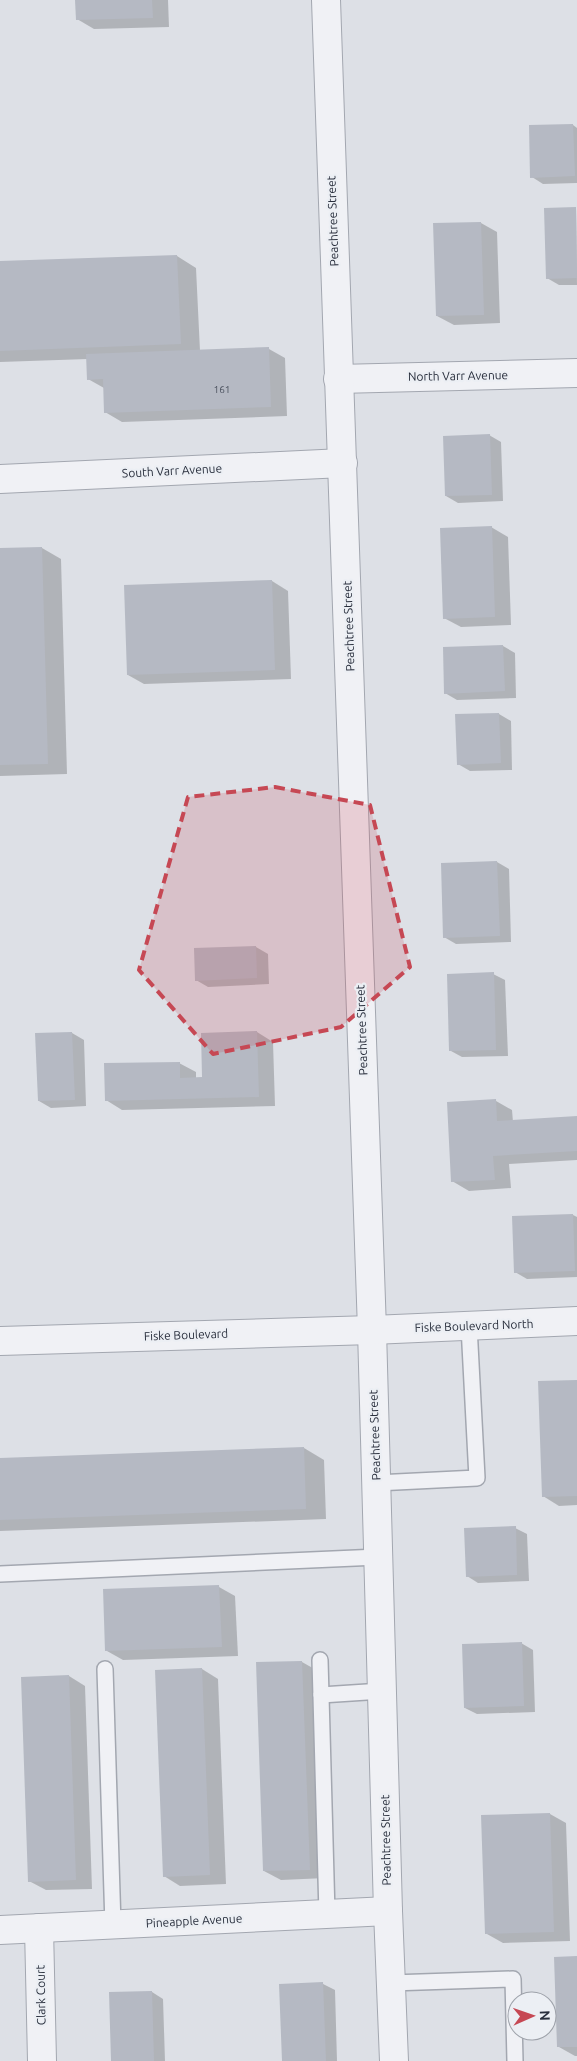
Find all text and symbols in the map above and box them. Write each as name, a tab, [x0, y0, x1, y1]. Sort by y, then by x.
street label: Peachtree Street	[324, 175, 341, 267]
street label: North Varr Avenue	[408, 368, 508, 383]
house number: 161	[214, 384, 230, 395]
street label: South Varr Avenue	[122, 461, 222, 480]
street label: Peachtree Street	[340, 580, 357, 672]
street label: Peachtree Street	[353, 984, 370, 1076]
street label: Fiske Boulevard North	[414, 1317, 534, 1334]
street label: Fiske Boulevard	[144, 1327, 228, 1342]
street label: Peachtree Street	[366, 1389, 383, 1481]
street label: Peachtree Street	[378, 1794, 393, 1886]
street label: Pineapple Avenue	[145, 1911, 243, 1930]
street label: Clark Court	[33, 1964, 48, 2025]
north arrow	[507, 1991, 557, 2041]
text: N	[537, 2010, 553, 2021]

